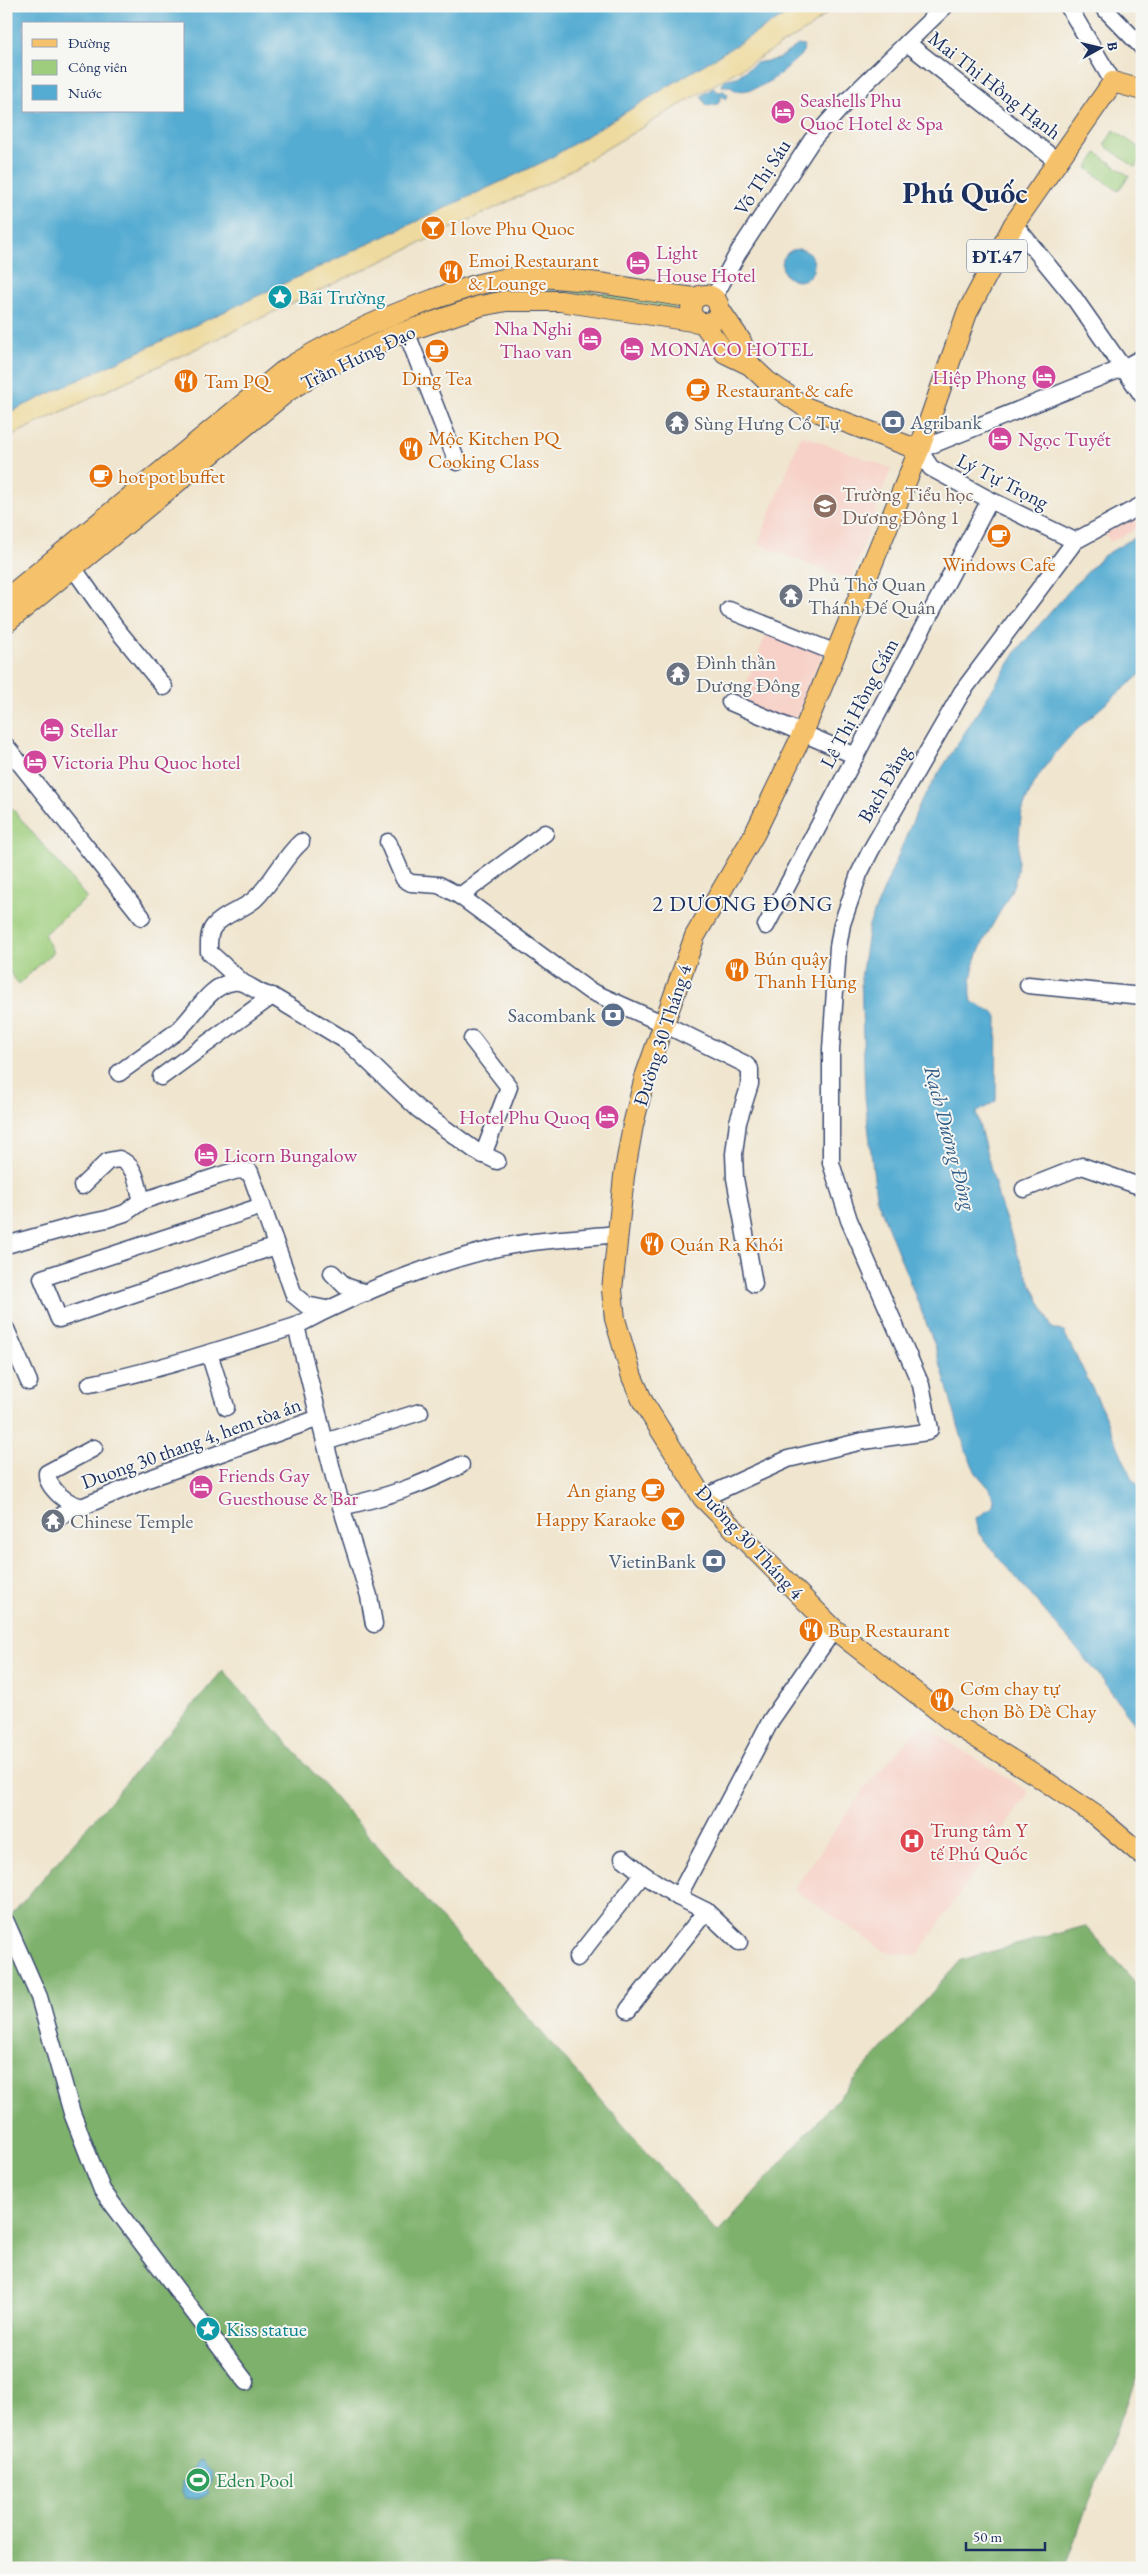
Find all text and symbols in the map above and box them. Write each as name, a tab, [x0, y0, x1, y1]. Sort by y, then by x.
legend	[22, 22, 185, 112]
north arrow	[1076, 22, 1126, 72]
street label: Mai Thị Hồng Hạnh	[923, 25, 1067, 145]
text: Đường	[68, 33, 110, 52]
text: B	[1103, 41, 1122, 52]
text: Công viên	[68, 57, 128, 76]
text: Nước	[68, 83, 102, 102]
place label: Seashells Phu Quoc Hotel & Spa	[800, 87, 943, 136]
hotel icon: Seashells Phu Quoc Hotel & Spa	[770, 99, 796, 125]
street label: Võ Thị Sáu	[728, 134, 797, 220]
district label: Phú Quốc	[902, 173, 1028, 212]
bar icon: I love Phu Quoc	[420, 215, 446, 241]
place label: I love Phu Quoc	[450, 215, 575, 241]
place label: Light House Hotel	[656, 239, 756, 288]
road number: ĐT.47	[967, 240, 1027, 272]
place label: Emoi Restaurant & Lounge	[468, 247, 599, 296]
hotel icon: Light House Hotel	[625, 250, 651, 276]
restaurant icon: Emoi Restaurant & Lounge	[438, 259, 464, 285]
place icon: Bãi Trường	[267, 284, 293, 310]
place label: Bãi Trường	[298, 284, 386, 310]
place label: Nha Nghi Thao van	[494, 315, 572, 364]
street label: Trần Hưng Đạo	[296, 318, 420, 396]
hotel icon: Nha Nghi Thao van	[577, 326, 603, 352]
hotel icon: MONACO HOTEL	[619, 336, 645, 362]
place label: MONACO HOTEL	[650, 336, 814, 362]
cafe icon: Ding Tea	[424, 338, 450, 364]
place label: Hiệp Phong	[932, 364, 1026, 390]
hotel icon: Hiệp Phong	[1031, 364, 1057, 390]
place label: Ding Tea	[402, 365, 472, 391]
restaurant icon: Tam PQ	[173, 368, 199, 394]
place label: Tam PQ	[204, 368, 272, 394]
cafe icon: Restaurant & cafe	[685, 377, 711, 403]
place label: Restaurant & cafe	[716, 377, 854, 403]
bank icon: Agribank	[880, 409, 906, 435]
place label: Agribank	[909, 409, 983, 435]
temple icon: Sùng Hưng Cổ Tự	[664, 410, 690, 436]
place label: Sùng Hưng Cổ Tự	[694, 410, 841, 436]
place label: Mộc Kitchen PQ Cooking Class	[428, 425, 562, 474]
hotel icon: Ngọc Tuyết	[987, 426, 1013, 452]
place label: Ngọc Tuyết	[1018, 426, 1112, 452]
restaurant icon: Mộc Kitchen PQ Cooking Class	[398, 436, 424, 462]
street label: Lý Tự Trọng	[953, 447, 1053, 515]
cafe icon: hot pot buffet	[88, 463, 114, 489]
place label: hot pot buffet	[118, 463, 226, 489]
place label: Trường Tiểu học Dương Đông 1	[842, 481, 974, 530]
school or university icon: Trường Tiểu học Dương Đông 1	[812, 493, 838, 519]
cafe icon: Windows Cafe	[986, 523, 1012, 549]
place label: Windows Cafe	[942, 551, 1056, 577]
place label: Phủ Thờ Quan Thánh Đế Quân	[808, 571, 936, 620]
temple icon: Phủ Thờ Quan Thánh Đế Quân	[778, 583, 804, 609]
street label: Lê Thị Hồng Gấm	[814, 633, 904, 772]
place label: Đình thần Dương Đông	[696, 649, 800, 698]
temple icon: Đình thần Dương Đông	[665, 661, 691, 687]
hotel icon: Stellar	[39, 717, 65, 743]
place label: Stellar	[70, 717, 118, 743]
street label: Bạch Đằng	[852, 741, 917, 827]
hotel icon: Victoria Phu Quoc hotel	[22, 749, 48, 775]
place label: Victoria Phu Quoc hotel	[52, 749, 241, 775]
district label: 2 DƯƠNG ĐÔNG	[652, 889, 834, 918]
place label: Bún quậy Thanh Hùng	[754, 945, 857, 994]
restaurant icon: Bún quậy Thanh Hùng	[724, 957, 750, 983]
street label: Đường 30 Tháng 4	[627, 961, 697, 1109]
place label: Sacombank	[508, 1002, 597, 1028]
bank icon: Sacombank	[600, 1002, 626, 1028]
water label: Rạch Dương Đông	[918, 1062, 983, 1215]
place label: Hotel Phu Quoq	[459, 1104, 591, 1130]
hotel icon: Hotel Phu Quoq	[594, 1104, 620, 1130]
hotel icon: Licorn Bungalow	[193, 1142, 219, 1168]
place label: Licorn Bungalow	[224, 1142, 357, 1168]
restaurant icon: Quán Ra Khói	[639, 1231, 665, 1257]
place label: Quán Ra Khói	[670, 1231, 783, 1257]
street label: Duong 30 thang 4, hem tòa án	[78, 1391, 305, 1495]
place label: Friends Gay Guesthouse & Bar	[218, 1462, 358, 1511]
hotel icon: Friends Gay Guesthouse & Bar	[188, 1474, 214, 1500]
place label: An giang	[566, 1477, 636, 1503]
cafe icon: An giang	[640, 1477, 666, 1503]
street label: Đường 30 Tháng 4	[690, 1479, 810, 1605]
place label: Happy Karaoke	[536, 1506, 656, 1532]
bar icon: Happy Karaoke	[660, 1506, 686, 1532]
temple icon: Chinese Temple	[40, 1508, 66, 1534]
place label: Chinese Temple	[70, 1508, 194, 1534]
place label: VietinBank	[609, 1548, 697, 1574]
bank icon: VietinBank	[701, 1548, 727, 1574]
restaurant icon: Bup Restaurant	[798, 1617, 824, 1643]
place label: Bup Restaurant	[828, 1617, 950, 1643]
place label: Cơm chay tự chọn Bồ Đề Chay	[960, 1675, 1097, 1724]
restaurant icon: Cơm chay tự chọn Bồ Đề Chay	[929, 1687, 955, 1713]
place label: Trung tâm Y tế Phú Quốc	[930, 1817, 1029, 1866]
hospital icon: Trung tâm Y tế Phú Quốc	[899, 1828, 925, 1854]
place icon: Kiss statue	[195, 2316, 221, 2342]
place label: Kiss statue	[226, 2316, 307, 2342]
sports icon: Eden Pool	[185, 2467, 211, 2493]
place label: Eden Pool	[216, 2467, 294, 2493]
scale bar	[966, 2519, 1044, 2551]
text: 50 m	[973, 2527, 1002, 2546]

